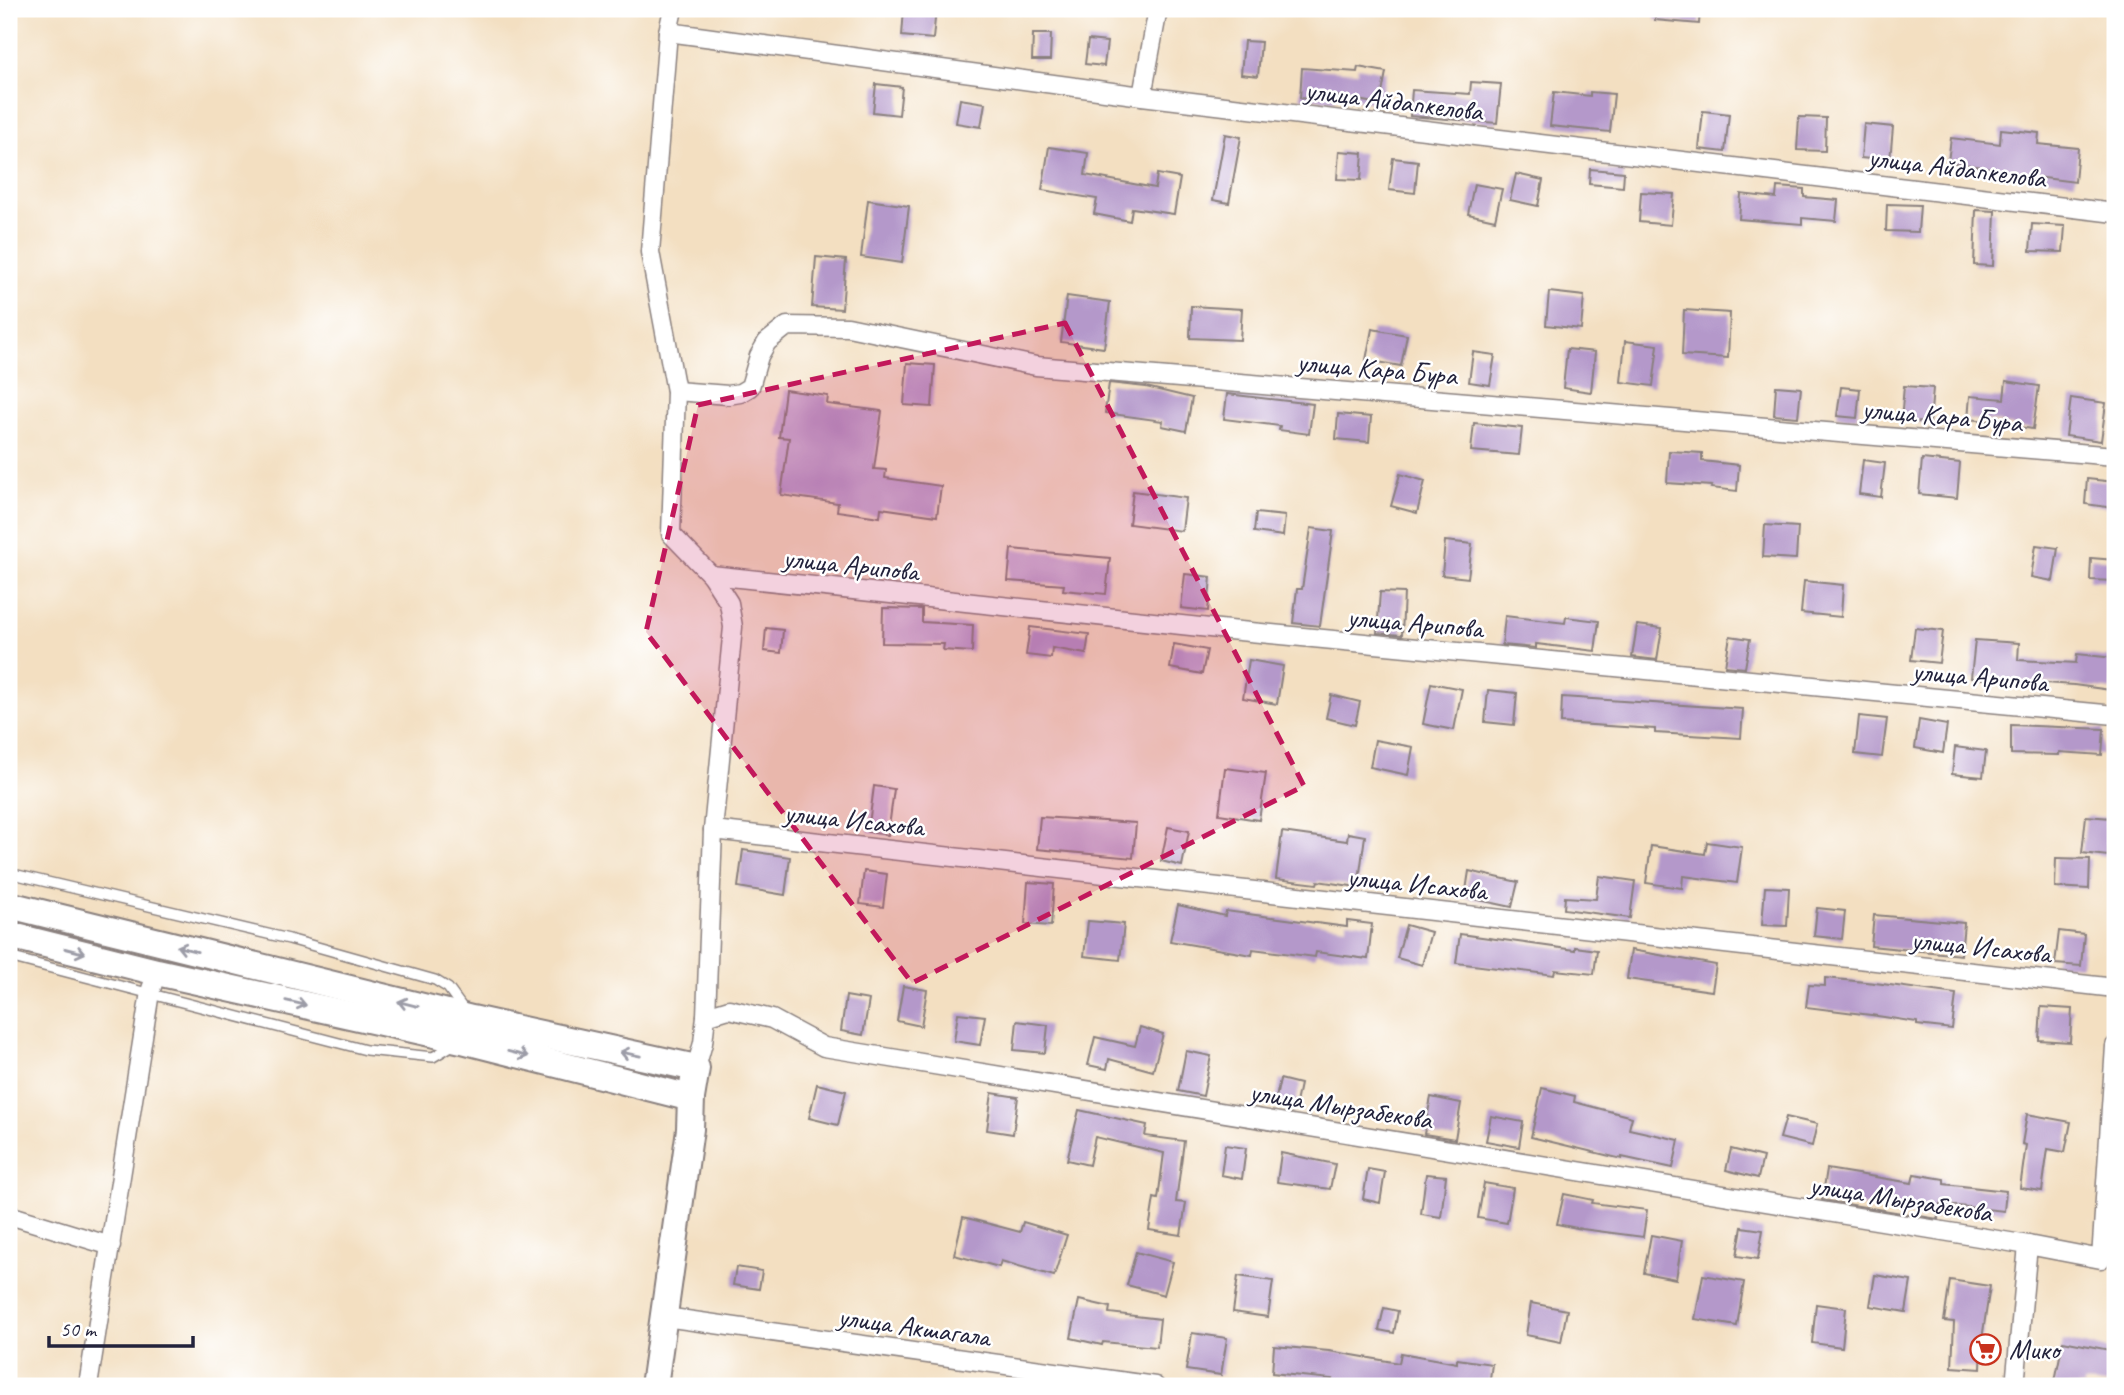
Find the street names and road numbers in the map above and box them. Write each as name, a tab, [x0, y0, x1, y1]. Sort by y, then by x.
street label: улица Айдапкелова	[1301, 72, 1486, 129]
street label: улица Айдапкелова	[1864, 139, 2049, 196]
street label: улица Кара Бура	[1293, 344, 1460, 393]
street label: улица Кара Бура	[1858, 391, 2025, 440]
street label: улица Арипова	[780, 540, 923, 589]
street label: улица Арипова	[1344, 599, 1487, 646]
street label: улица Арипова	[1909, 653, 2052, 700]
street label: улица Исахова	[781, 795, 928, 844]
street label: улица Исахова	[1344, 859, 1491, 908]
street label: улица Исахова	[1908, 922, 2055, 971]
street label: улица Мырзабекова	[1245, 1073, 1436, 1137]
street label: улица Мырзабекова	[1805, 1166, 1996, 1230]
street label: улица Акшагала	[834, 1298, 995, 1355]

